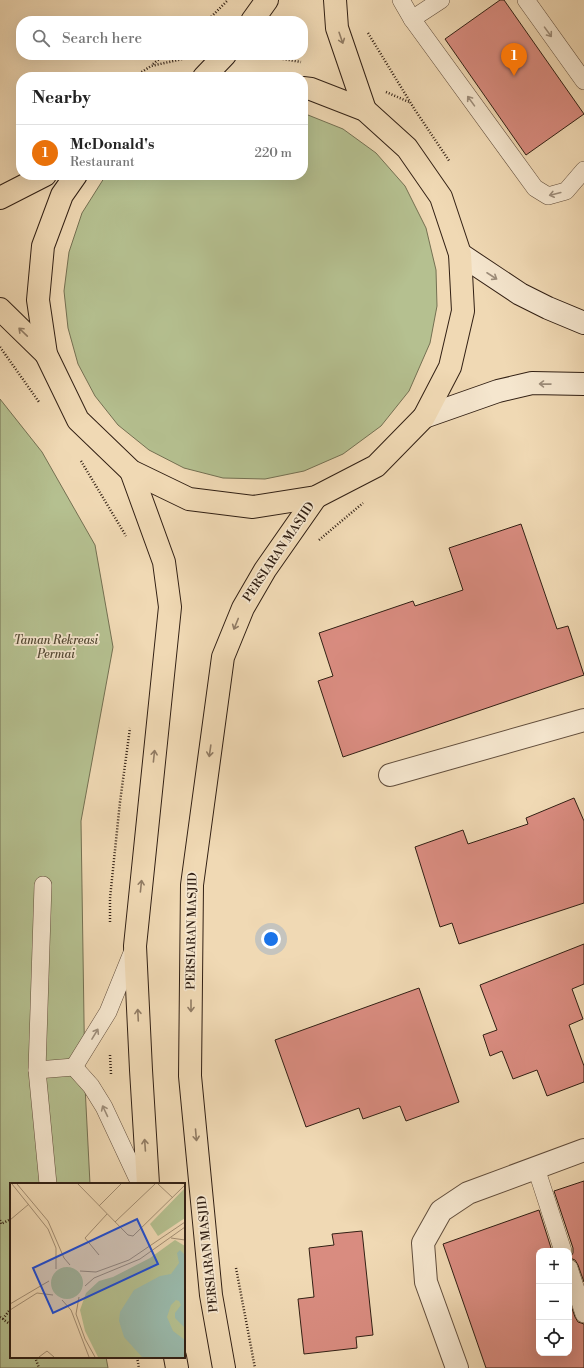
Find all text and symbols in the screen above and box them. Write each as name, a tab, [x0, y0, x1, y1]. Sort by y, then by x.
search box	[16, 16, 308, 60]
one-way arrow	[544, 26, 552, 37]
icon: search	[30, 27, 52, 49]
text: Search here	[62, 29, 142, 48]
one-way arrow	[338, 32, 345, 45]
pin: 1	[501, 43, 527, 76]
text: Nearby	[32, 87, 91, 109]
one-way arrow	[467, 95, 476, 106]
text: McDonald's	[70, 135, 154, 154]
text: 1	[42, 145, 48, 161]
text: 220 m	[254, 145, 292, 161]
text: Restaurant	[70, 154, 135, 170]
one-way arrow	[549, 190, 562, 198]
one-way arrow	[486, 272, 497, 280]
one-way arrow	[18, 327, 28, 337]
one-way arrow	[539, 380, 552, 387]
street label: PERSIARAN MASJID	[240, 499, 318, 605]
one-way arrow	[232, 618, 239, 630]
park label: Taman Rekreasi Permai	[14, 633, 99, 662]
one-way arrow	[206, 744, 214, 757]
one-way arrow	[150, 750, 158, 763]
street label: PERSIARAN MASJID	[183, 872, 201, 990]
one-way arrow	[137, 880, 145, 893]
your location	[261, 929, 281, 949]
one-way arrow	[187, 999, 195, 1012]
one-way arrow	[134, 1009, 142, 1022]
one-way arrow	[91, 1028, 99, 1040]
one-way arrow	[101, 1105, 108, 1117]
one-way arrow	[192, 1128, 200, 1141]
one-way arrow	[142, 1139, 149, 1152]
inset map	[10, 1183, 185, 1358]
street label: PERSIARAN MASJID	[194, 1195, 222, 1313]
map controls	[536, 1248, 572, 1356]
button: +	[536, 1248, 572, 1284]
button: −	[536, 1284, 572, 1320]
button: locate	[536, 1320, 572, 1356]

